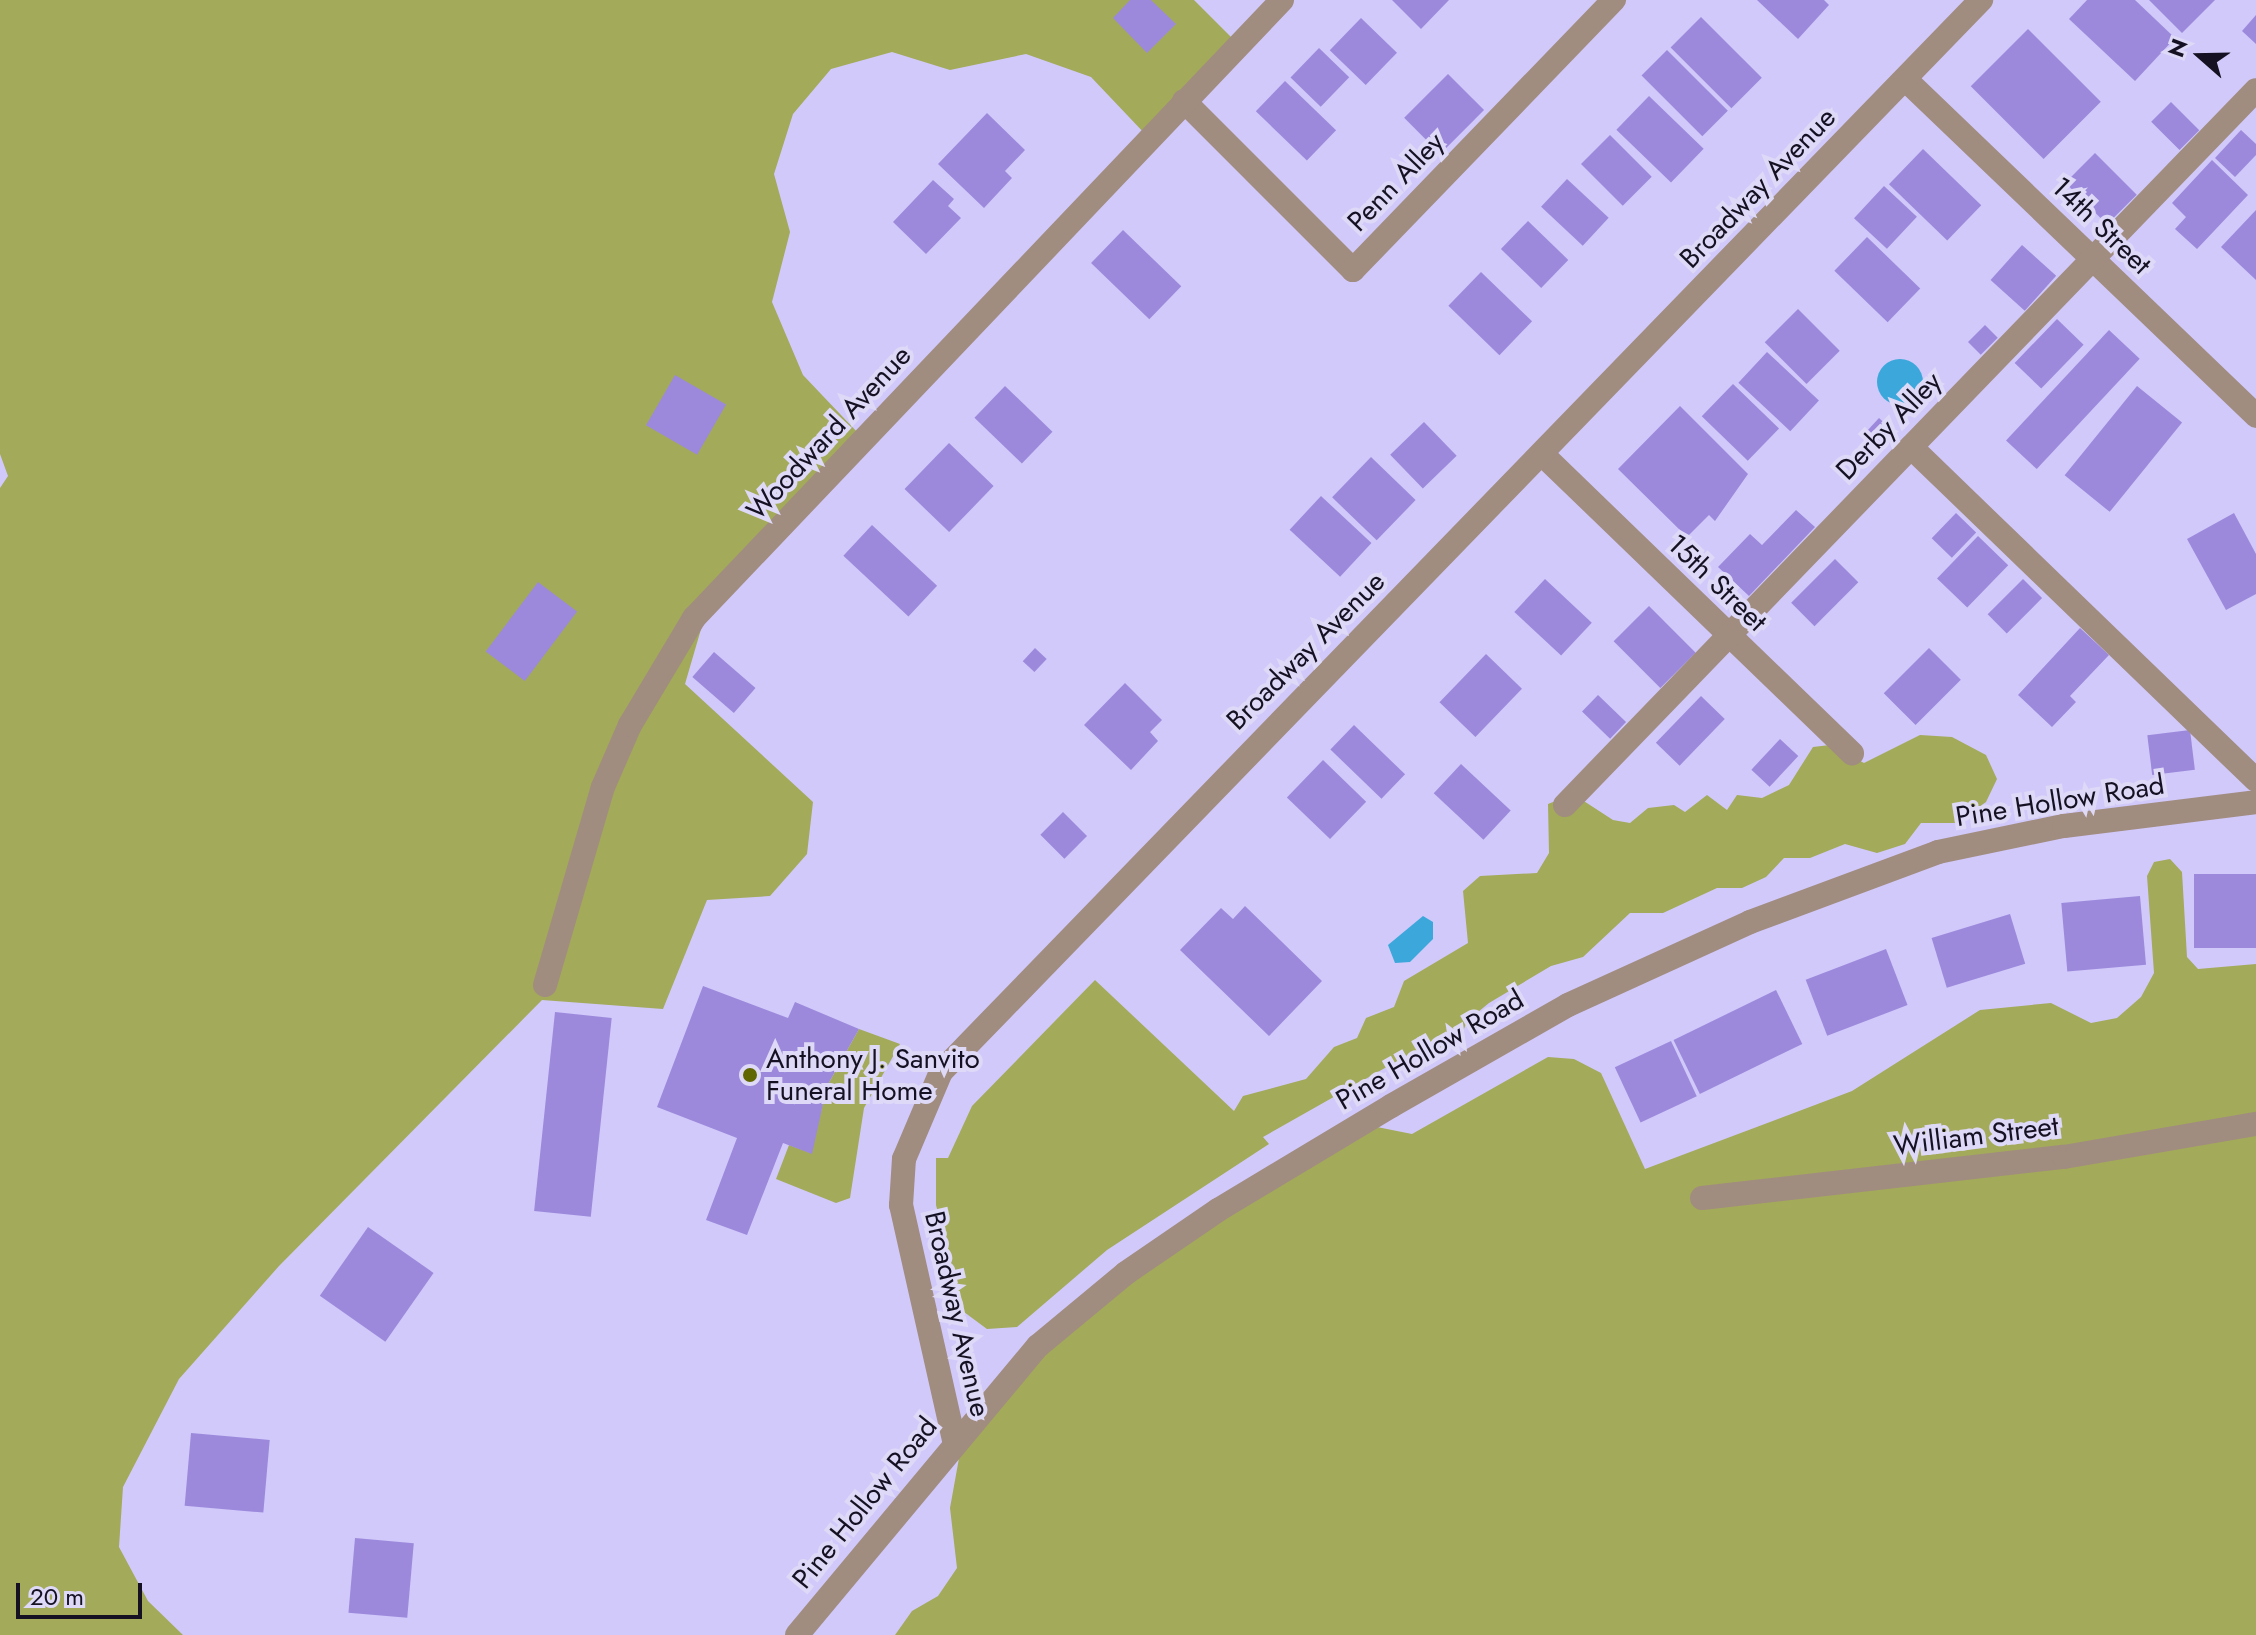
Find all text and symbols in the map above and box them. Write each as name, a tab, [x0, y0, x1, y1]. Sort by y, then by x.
north arrow	[2160, 16, 2240, 96]
text: N	[2159, 34, 2195, 61]
street label: Broadway Avenue	[1673, 101, 1843, 275]
street label: Penn Alley	[1341, 126, 1451, 238]
street label: 14th Street	[2044, 170, 2158, 282]
street label: Woodward Avenue	[740, 339, 918, 527]
street label: Derby Alley	[1829, 365, 1949, 487]
street label: 15th Street	[1660, 527, 1774, 639]
street label: Broadway Avenue	[1220, 565, 1392, 737]
street label: Pine Hollow Road	[1953, 768, 2167, 834]
street label: Pine Hollow Road	[1330, 983, 1530, 1117]
place label: Anthony J. Sanvito Funeral Home	[766, 1042, 980, 1108]
marker: Anthony J. Sanvito Funeral Home	[741, 1066, 759, 1084]
street label: William Street	[1892, 1109, 2060, 1163]
street label: Broadway Avenue	[917, 1208, 997, 1420]
street label: Pine Hollow Road	[786, 1410, 944, 1596]
scale bar	[20, 1567, 146, 1617]
text: 20 m	[30, 1579, 84, 1614]

